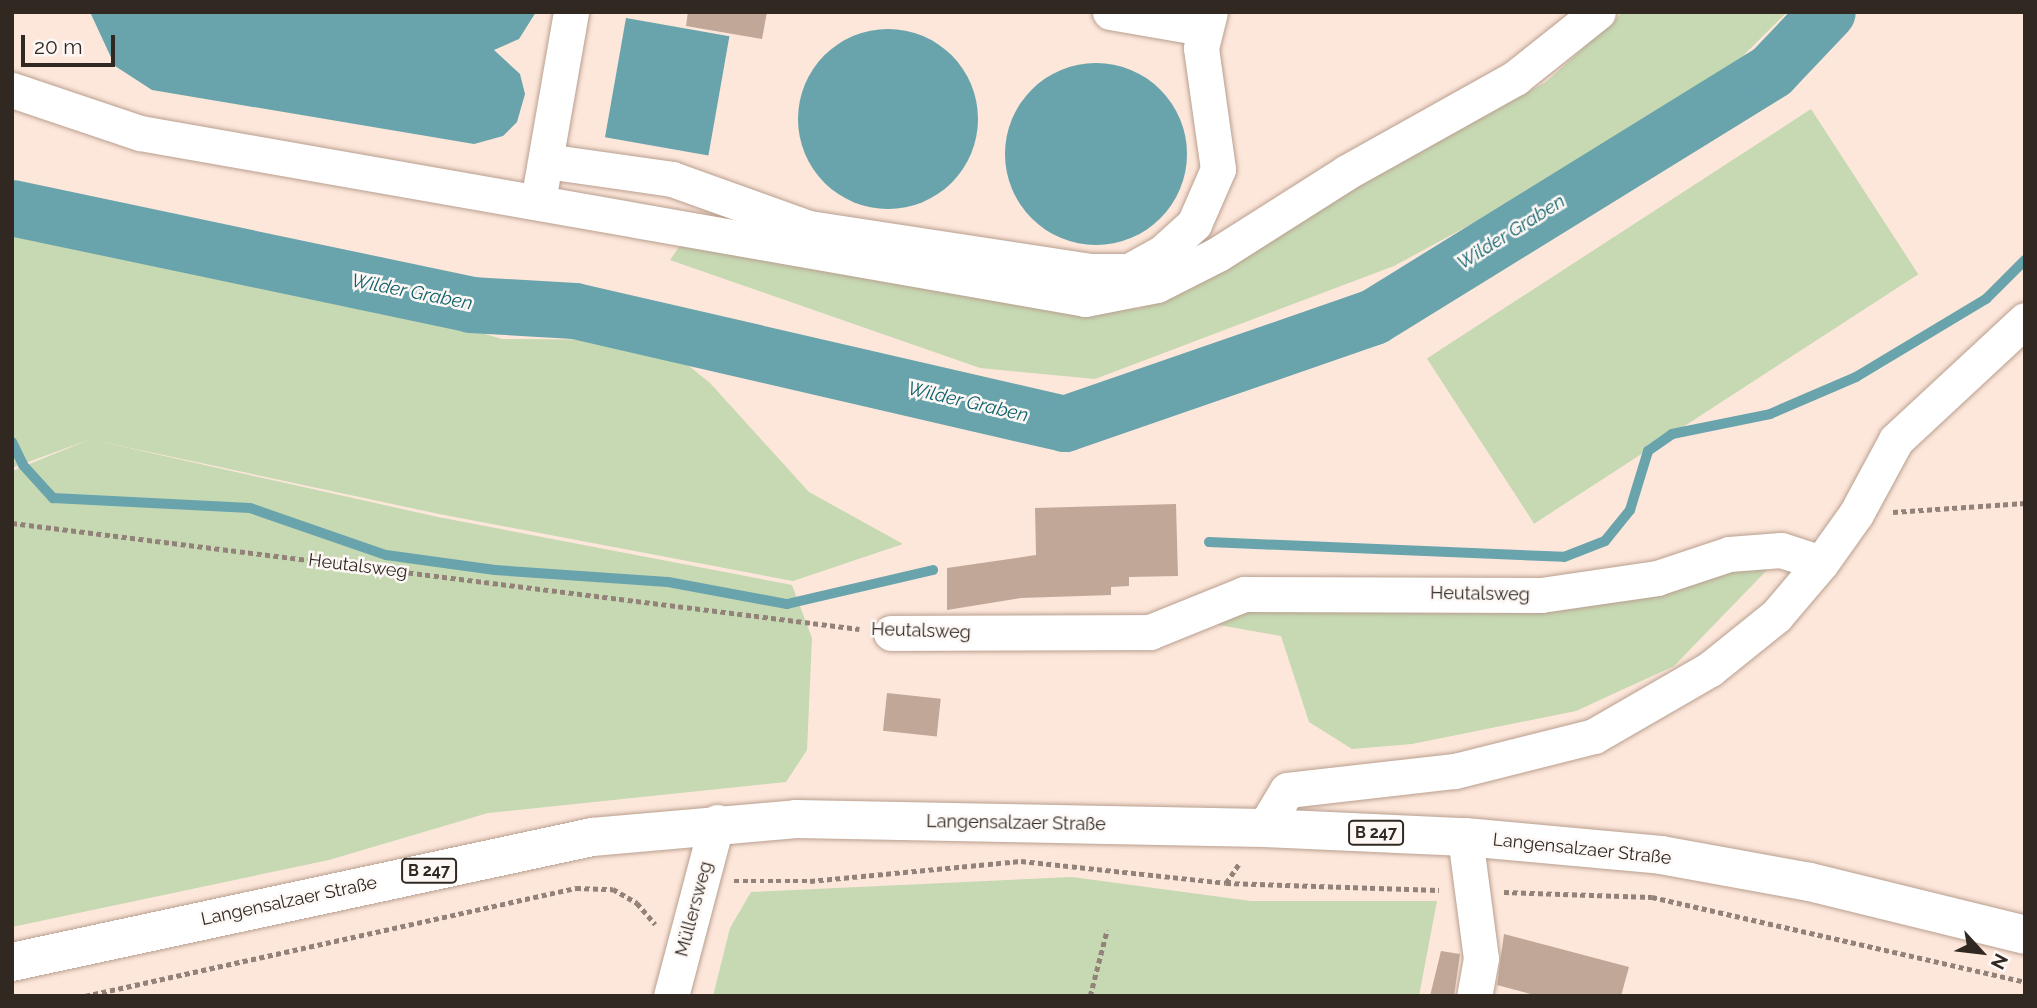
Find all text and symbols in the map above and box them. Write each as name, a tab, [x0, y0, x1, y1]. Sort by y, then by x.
scale bar	[24, 21, 119, 65]
text: 20 m	[34, 34, 82, 59]
water label: Wilder Graben	[1453, 190, 1569, 274]
water label: Wilder Graben	[349, 269, 475, 315]
water label: Wilder Graben	[905, 377, 1031, 427]
street label: Heutalsweg	[307, 549, 409, 583]
street label: Heutalsweg	[1430, 582, 1530, 606]
street label: Heutalsweg	[871, 618, 971, 644]
street label: Langensalzaer Straße	[926, 811, 1106, 835]
road number: B 247	[1348, 820, 1404, 846]
street label: Langensalzaer Straße	[1491, 829, 1673, 869]
road number: B 247	[401, 858, 457, 884]
street label: Müllersweg	[671, 859, 717, 959]
street label: Langensalzaer Straße	[199, 872, 379, 930]
north arrow	[1946, 917, 2016, 987]
text: N	[1987, 950, 2013, 973]

